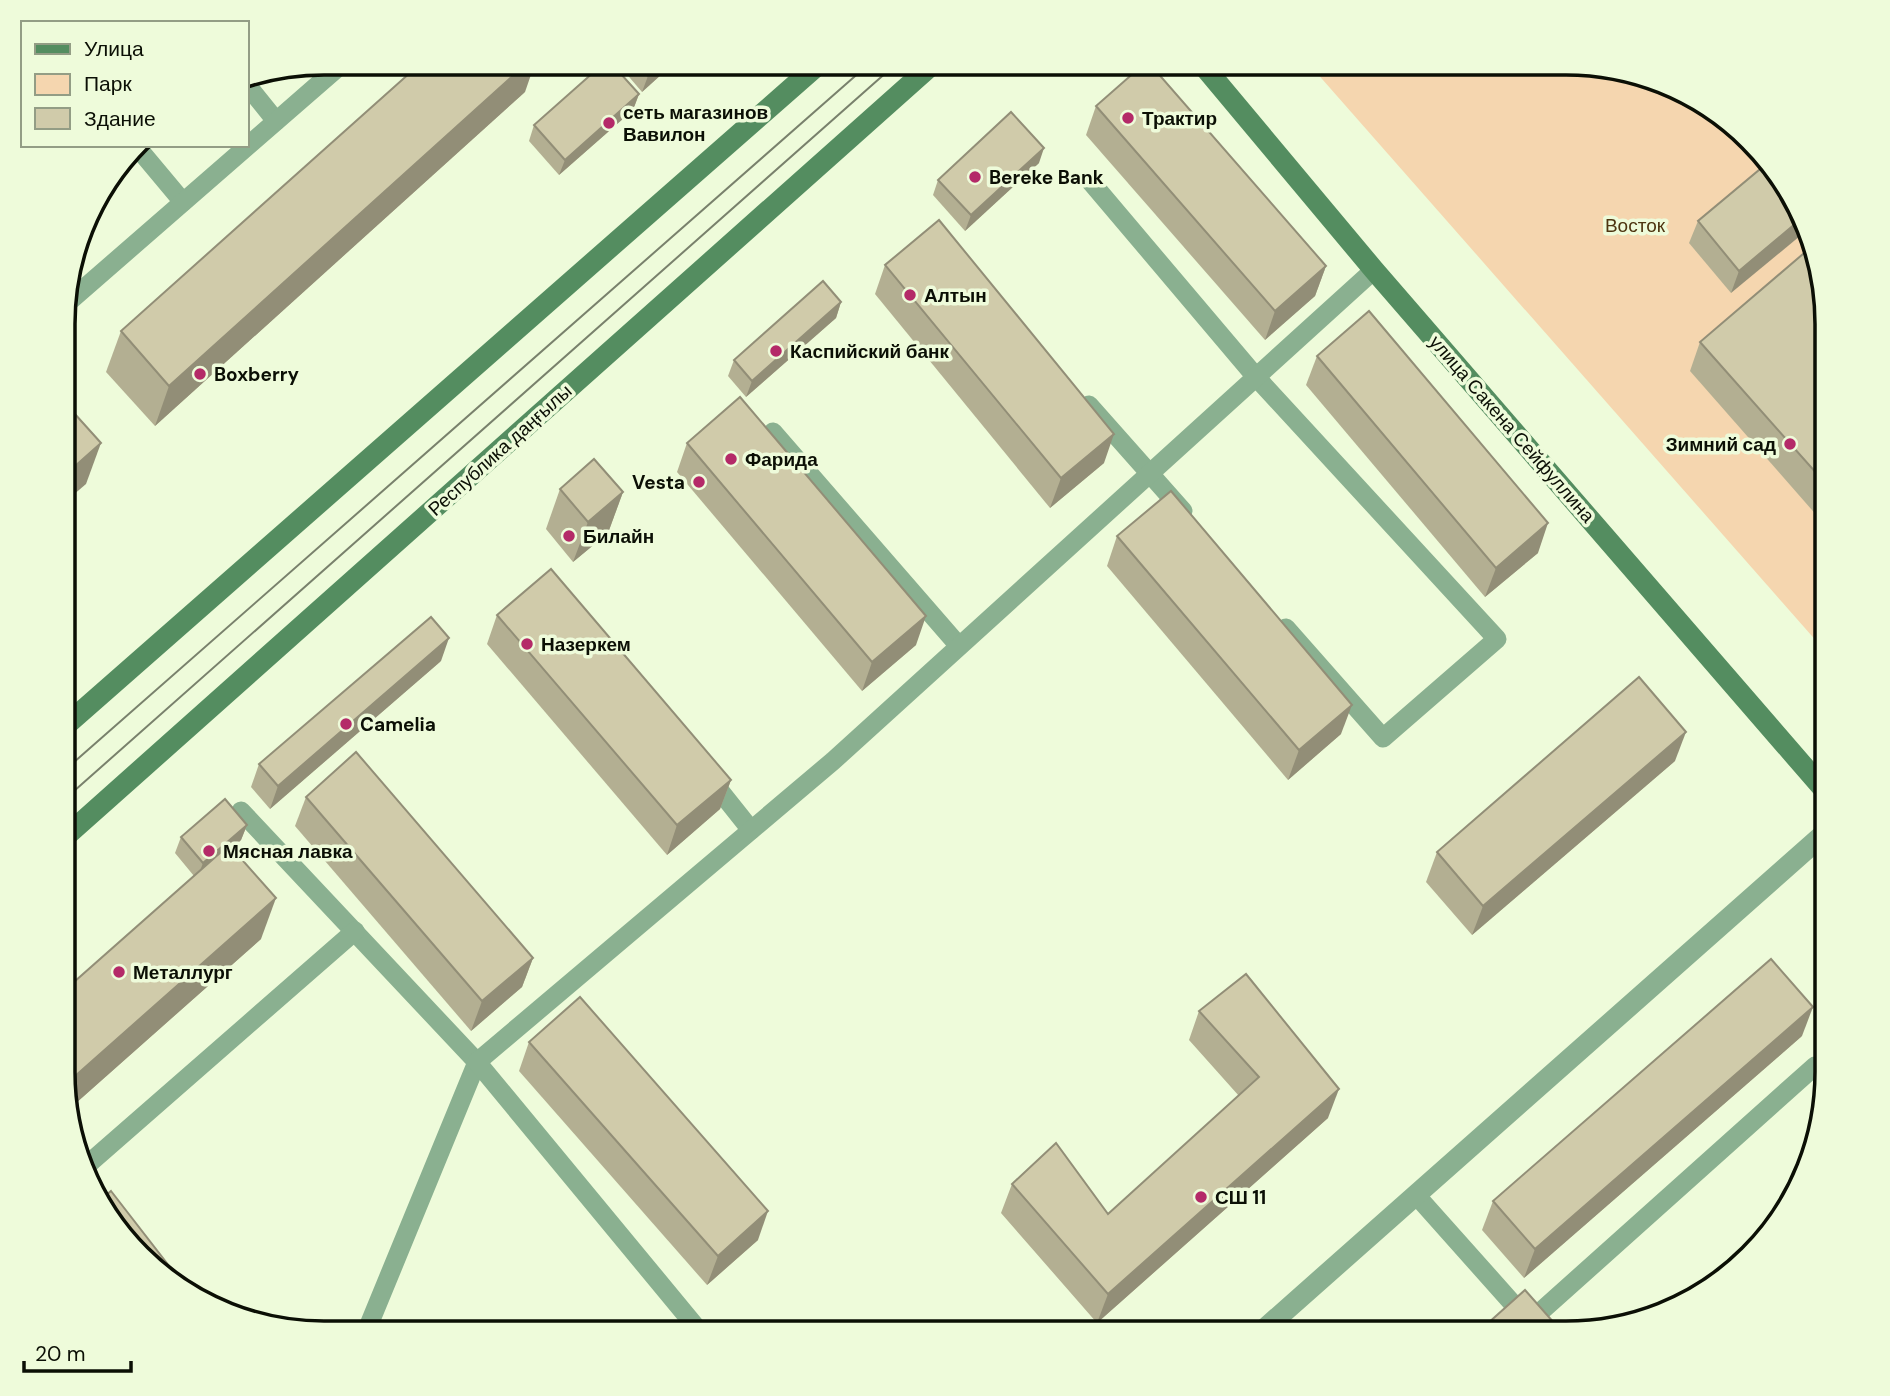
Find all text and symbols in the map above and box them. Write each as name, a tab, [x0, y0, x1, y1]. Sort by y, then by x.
legend	[21, 21, 248, 147]
text: Улица	[84, 35, 144, 63]
text: Парк	[84, 70, 132, 98]
place label: сеть магазинов Вавилон	[623, 100, 768, 147]
text: Здание	[84, 105, 156, 133]
place label: Трактир	[1142, 106, 1217, 131]
marker: Трактир	[1120, 110, 1136, 126]
marker: сеть магазинов Вавилон	[601, 115, 617, 131]
place label: Bereke Bank	[989, 165, 1104, 190]
marker: Bereke Bank	[967, 169, 983, 185]
park label: Восток	[1605, 213, 1666, 238]
place label: Алтын	[924, 283, 987, 308]
marker: Алтын	[902, 287, 918, 303]
street label: улица Сакена Сейфуллина	[1424, 330, 1601, 528]
place label: Каспийский банк	[790, 339, 949, 364]
marker: Каспийский банк	[768, 343, 784, 359]
place label: Boxberry	[214, 362, 299, 387]
marker: Boxberry	[192, 366, 208, 382]
street label: Республика даңғылы	[423, 379, 577, 521]
place label: Зимний сад	[1666, 432, 1776, 457]
marker: Зимний сад	[1782, 436, 1798, 452]
place label: Фарида	[745, 447, 818, 472]
marker: Фарида	[723, 451, 739, 467]
place label: Vesta	[632, 470, 685, 495]
marker: Vesta	[691, 474, 707, 490]
place label: Билайн	[583, 524, 654, 549]
marker: Билайн	[561, 528, 577, 544]
place label: Назеркем	[541, 632, 631, 657]
marker: Назеркем	[519, 636, 535, 652]
place label: Camelia	[360, 712, 436, 737]
marker: Camelia	[338, 716, 354, 732]
place label: Мясная лавка	[223, 839, 353, 864]
marker: Мясная лавка	[201, 843, 217, 859]
place label: Металлург	[133, 960, 233, 985]
marker: Металлург	[111, 964, 127, 980]
place label: СШ 11	[1215, 1185, 1266, 1210]
marker: СШ 11	[1193, 1189, 1209, 1205]
scale bar	[24, 1330, 131, 1374]
text: 20 m	[35, 1340, 86, 1368]

